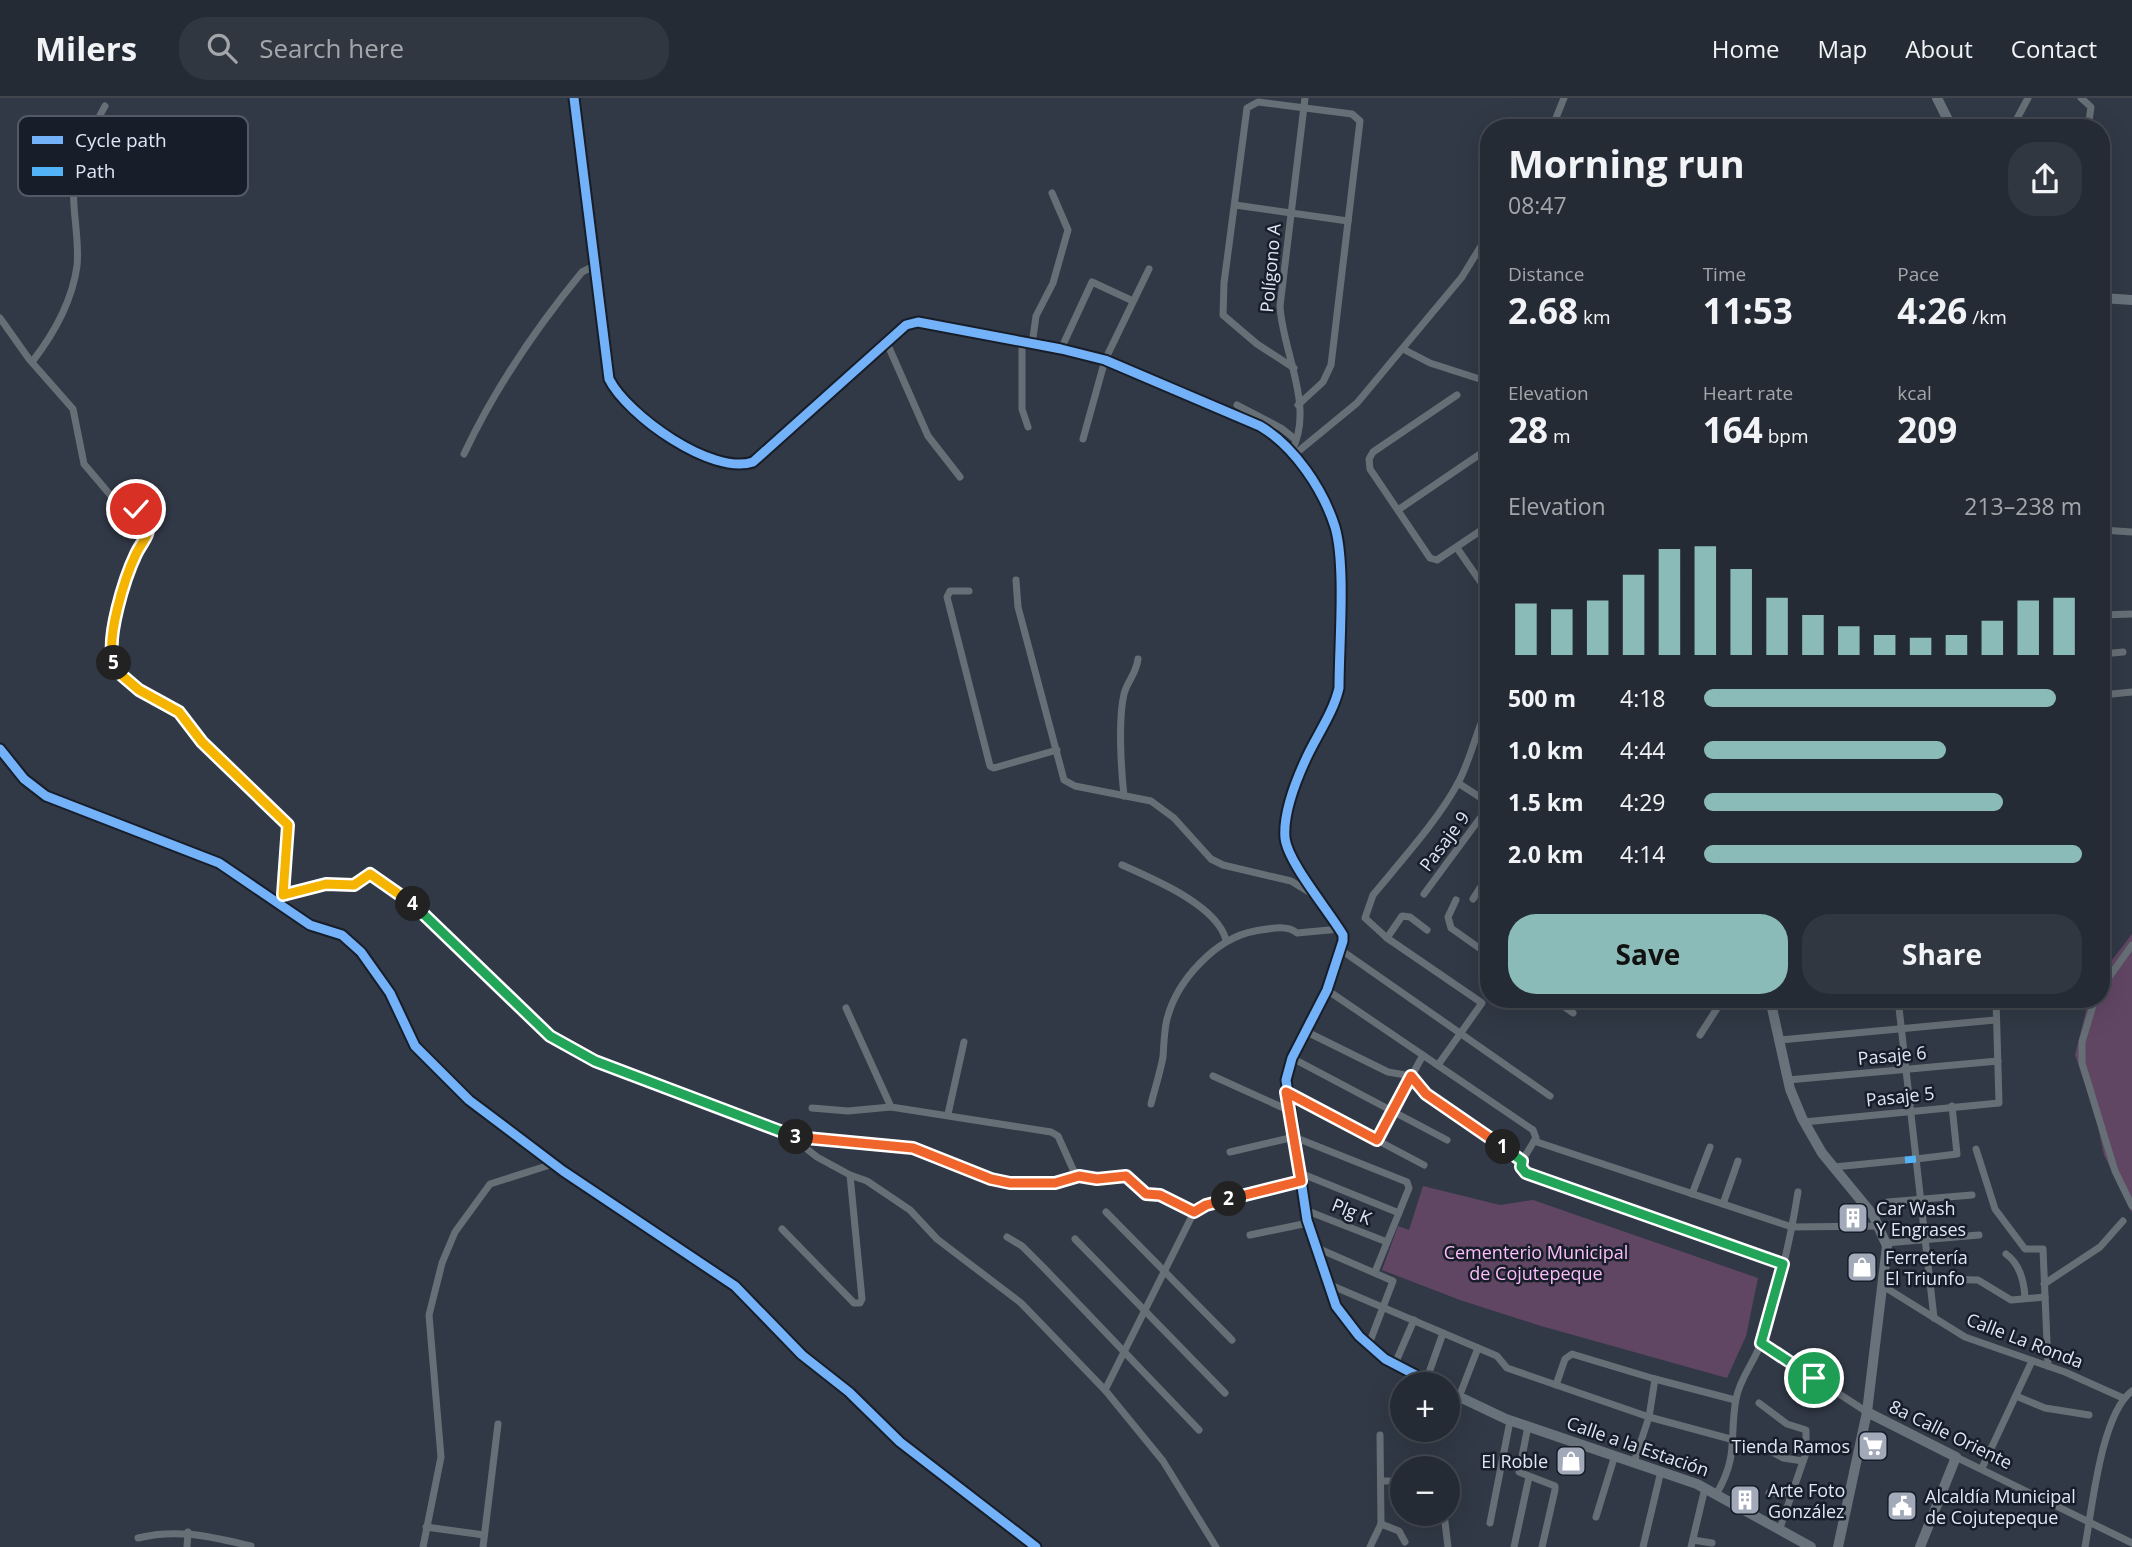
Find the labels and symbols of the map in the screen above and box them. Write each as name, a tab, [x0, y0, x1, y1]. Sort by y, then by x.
legend	[18, 116, 248, 196]
text: Cycle path	[75, 127, 167, 153]
text: Path	[75, 158, 115, 184]
street label: Polígono A	[1254, 222, 1286, 314]
pin	[106, 479, 166, 539]
pin: 5	[96, 646, 132, 680]
street label: Pasaje 9	[1414, 806, 1474, 876]
pin: 4	[396, 886, 430, 922]
street label: Pasaje 6	[1857, 1040, 1927, 1070]
street label: Pasaje 5	[1864, 1080, 1936, 1112]
pin: 3	[778, 1119, 814, 1154]
pin: 1	[1486, 1130, 1520, 1164]
pin: 2	[1212, 1182, 1246, 1216]
street label: Plg K	[1329, 1192, 1376, 1230]
place label: Car Wash Y Engrases	[1876, 1196, 1966, 1241]
building icon: Car Wash Y Engrases	[1836, 1201, 1870, 1235]
park label: Cementerio Municipal de Cojutepeque	[1444, 1240, 1628, 1285]
place label: Ferretería El Triunfo	[1885, 1245, 1968, 1290]
shop icon: Ferretería El Triunfo	[1845, 1250, 1879, 1284]
street label: Calle La Ronda	[1963, 1307, 2087, 1373]
pin	[1784, 1348, 1844, 1408]
street label: 8a Calle Oriente	[1886, 1394, 2016, 1474]
street label: Calle a la Estación	[1564, 1410, 1712, 1482]
supermarket icon: Tienda Ramos	[1856, 1429, 1890, 1463]
place label: Tienda Ramos	[1732, 1434, 1850, 1458]
shop icon: El Roble	[1554, 1444, 1588, 1478]
place label: El Roble	[1481, 1449, 1548, 1473]
place label: Arte Foto González	[1768, 1478, 1845, 1523]
building icon: Arte Foto González	[1728, 1483, 1762, 1517]
place label: Alcaldía Municipal de Cojutepeque	[1925, 1484, 2076, 1529]
public building icon: Alcaldía Municipal de Cojutepeque	[1885, 1489, 1919, 1523]

